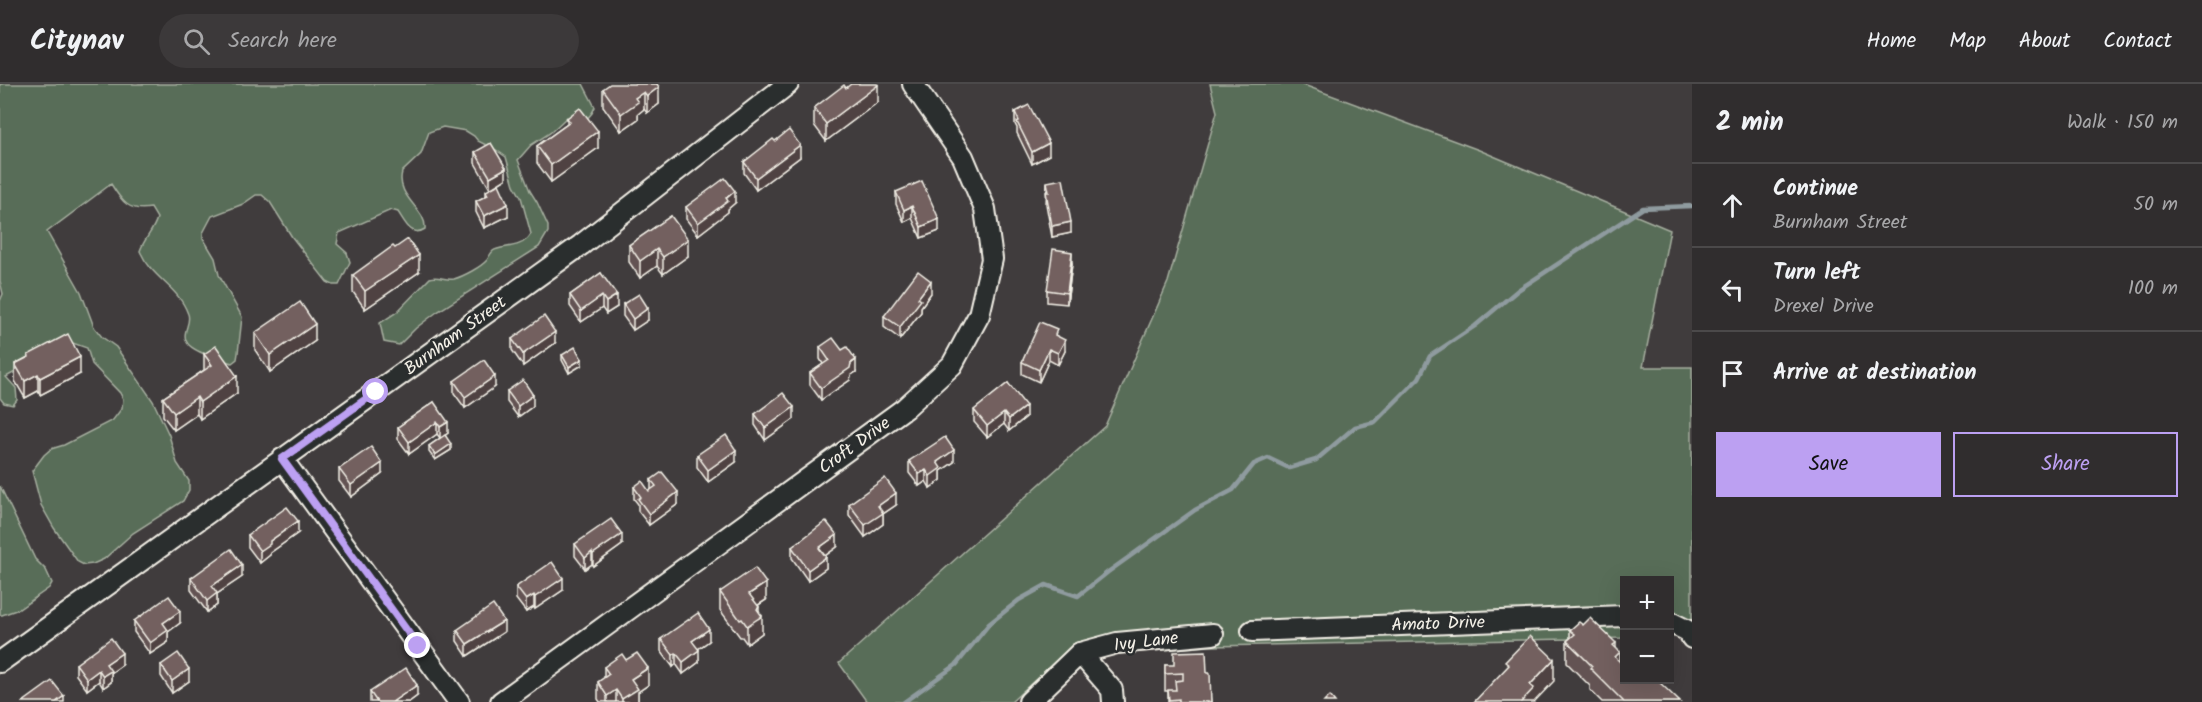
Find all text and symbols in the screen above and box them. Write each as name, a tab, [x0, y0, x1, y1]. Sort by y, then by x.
search box	[159, 14, 579, 68]
text: Citynav	[30, 19, 123, 64]
text: Search here	[228, 24, 337, 59]
icon: search	[180, 25, 213, 58]
text: Home	[1867, 25, 1916, 58]
text: Map	[1949, 25, 1986, 58]
text: About	[2019, 25, 2070, 58]
text: Contact	[2103, 25, 2172, 58]
text: 2 min	[1716, 102, 1784, 144]
text: Walk · 150 m	[2067, 107, 2178, 139]
text: Continue	[1773, 172, 1858, 207]
icon: ahead	[1716, 189, 1749, 222]
text: 50 m	[2133, 189, 2178, 221]
text: Burnham Street	[1773, 207, 1907, 239]
text: Turn left	[1773, 256, 1860, 291]
icon: left	[1716, 273, 1749, 306]
text: 100 m	[2128, 273, 2178, 305]
street label: Burnham Street	[398, 288, 514, 383]
text: Drexel Drive	[1773, 291, 1874, 323]
text: Arrive at destination	[1773, 356, 1976, 391]
icon: arrive	[1716, 357, 1749, 390]
route start	[362, 378, 388, 404]
street label: Croft Drive	[813, 410, 897, 482]
button: Save	[1716, 432, 1941, 497]
button: Share	[1953, 432, 2178, 497]
map controls	[1620, 576, 1674, 684]
button: +	[1620, 576, 1674, 630]
street label: Amato Drive	[1391, 608, 1485, 641]
street label: Ivy Lane	[1112, 624, 1180, 661]
button: −	[1620, 630, 1674, 684]
route end	[404, 632, 430, 658]

